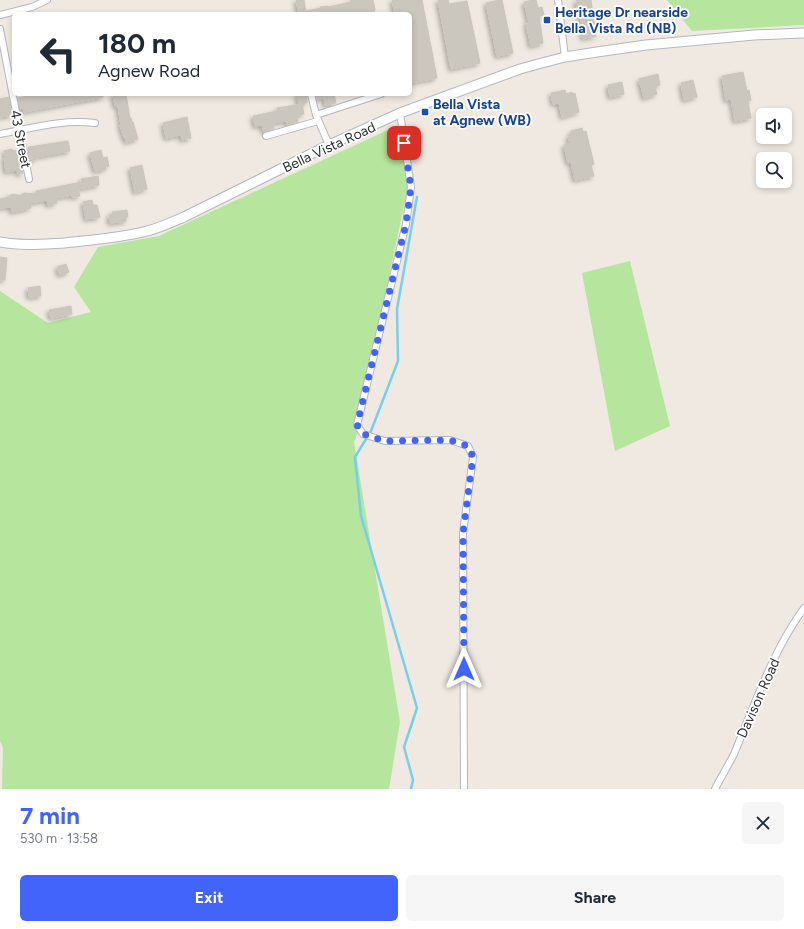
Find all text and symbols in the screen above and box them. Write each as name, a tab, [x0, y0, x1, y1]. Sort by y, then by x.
place label: Heritage Dr nearside Bella Vista Rd (NB)	[555, 4, 688, 37]
marker: Heritage Dr nearside Bella Vista Rd (NB)	[542, 15, 552, 25]
text: 180 m	[98, 26, 176, 60]
icon: left	[32, 28, 84, 80]
text: Agnew Road	[98, 60, 200, 82]
place label: Bella Vista at Agnew (WB)	[433, 96, 531, 129]
marker: Bella Vista at Agnew (WB)	[420, 107, 430, 117]
map controls	[756, 108, 792, 188]
button: sound	[756, 108, 792, 144]
street label: 43 Street	[7, 109, 34, 170]
street label: Bella Vista Road	[280, 119, 378, 176]
pin	[387, 126, 421, 160]
icon: arrive	[393, 132, 415, 154]
button: search	[756, 152, 792, 188]
position arrow	[443, 648, 485, 690]
street label: Davison Road	[733, 656, 784, 741]
text: 7 min	[20, 801, 80, 830]
button: close	[742, 802, 784, 844]
text: 530 m · 13:58	[20, 831, 98, 846]
button: Exit	[20, 875, 398, 921]
button: Share	[406, 875, 784, 921]

